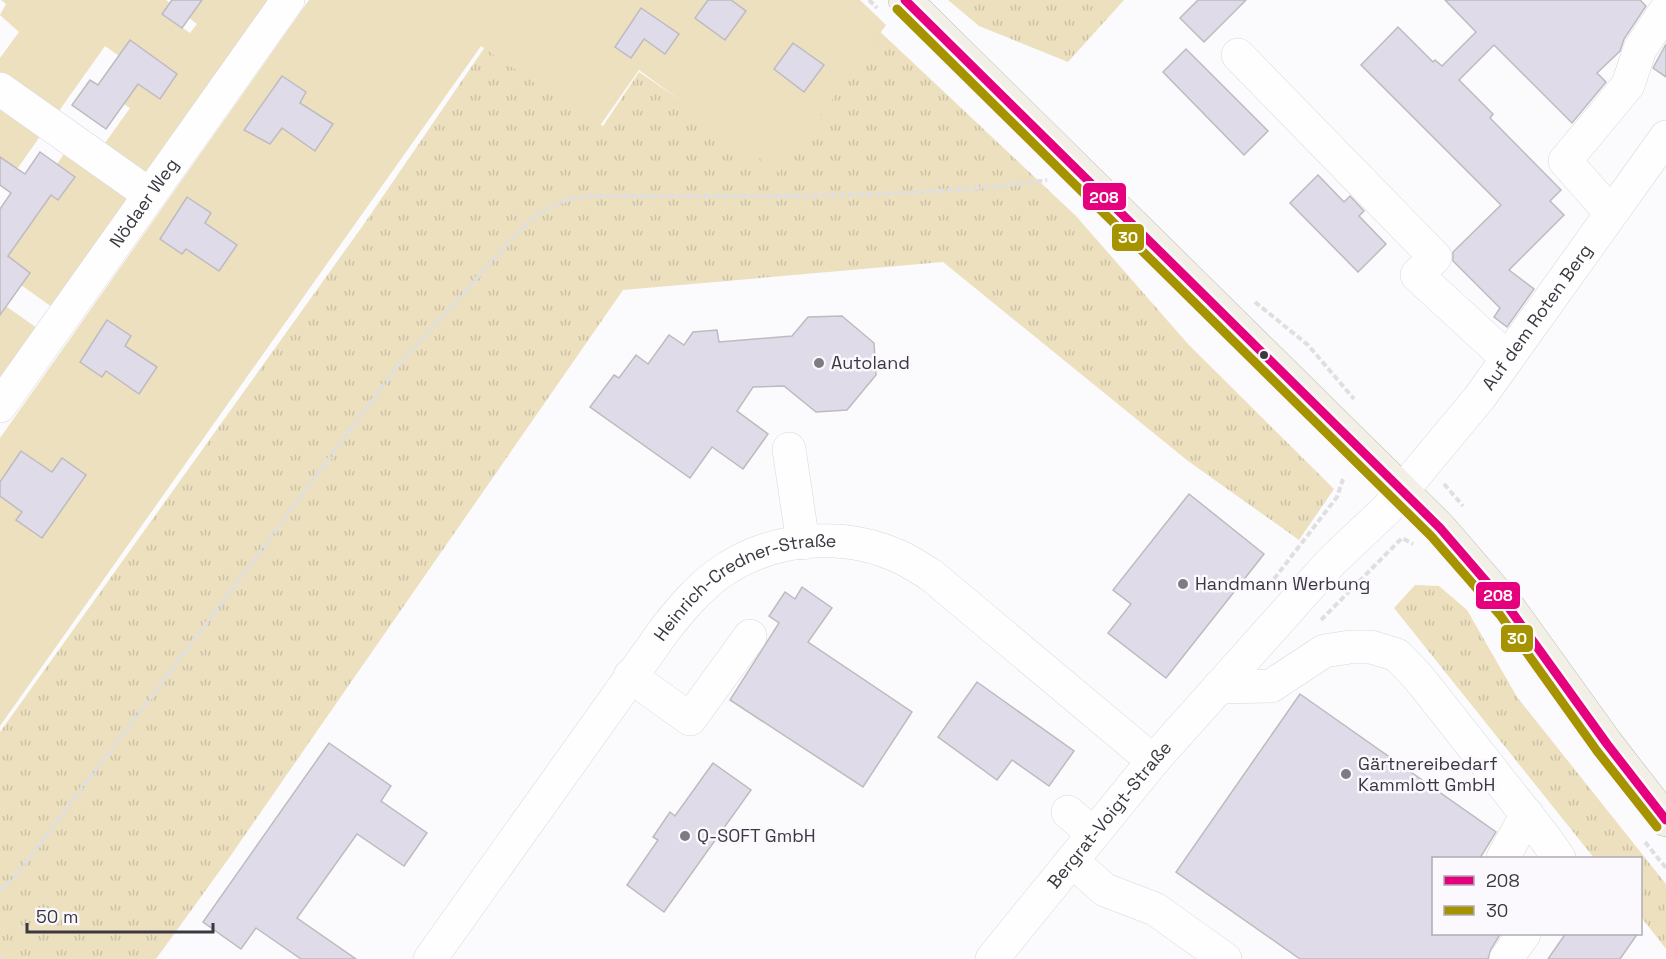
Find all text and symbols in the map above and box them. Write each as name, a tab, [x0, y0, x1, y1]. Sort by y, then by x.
street label: Nödaer Weg	[104, 153, 183, 252]
line badge: 208	[1082, 182, 1127, 211]
text: 208	[1089, 187, 1119, 208]
line badge: 30	[1111, 223, 1145, 252]
text: 30	[1118, 227, 1138, 248]
street label: Auf dem Roten Berg	[1477, 239, 1597, 395]
unlabelled marker	[1258, 349, 1270, 361]
place label: Autoland	[831, 351, 910, 374]
marker: Autoland	[812, 356, 826, 370]
street label: Heinrich-Credner-Straße	[648, 529, 837, 645]
place label: Handmann Werbung	[1195, 572, 1370, 595]
marker: Handmann Werbung	[1176, 577, 1190, 591]
line badge: 208	[1475, 581, 1521, 610]
text: 208	[1483, 585, 1513, 606]
line badge: 30	[1500, 624, 1534, 653]
text: 30	[1507, 628, 1527, 649]
street label: Bergrat-Voigt-Straße	[1042, 736, 1176, 893]
place label: Gärtnereibedarf Kammlott GmbH	[1358, 752, 1497, 796]
marker: Gärtnereibedarf Kammlott GmbH	[1339, 767, 1353, 781]
place label: Q-SOFT GmbH	[697, 824, 816, 847]
marker: Q-SOFT GmbH	[678, 829, 692, 843]
legend	[1432, 857, 1642, 935]
text: 208	[1486, 869, 1520, 892]
scale bar	[27, 896, 213, 934]
text: 30	[1486, 899, 1508, 922]
text: 50 m	[36, 905, 78, 928]

